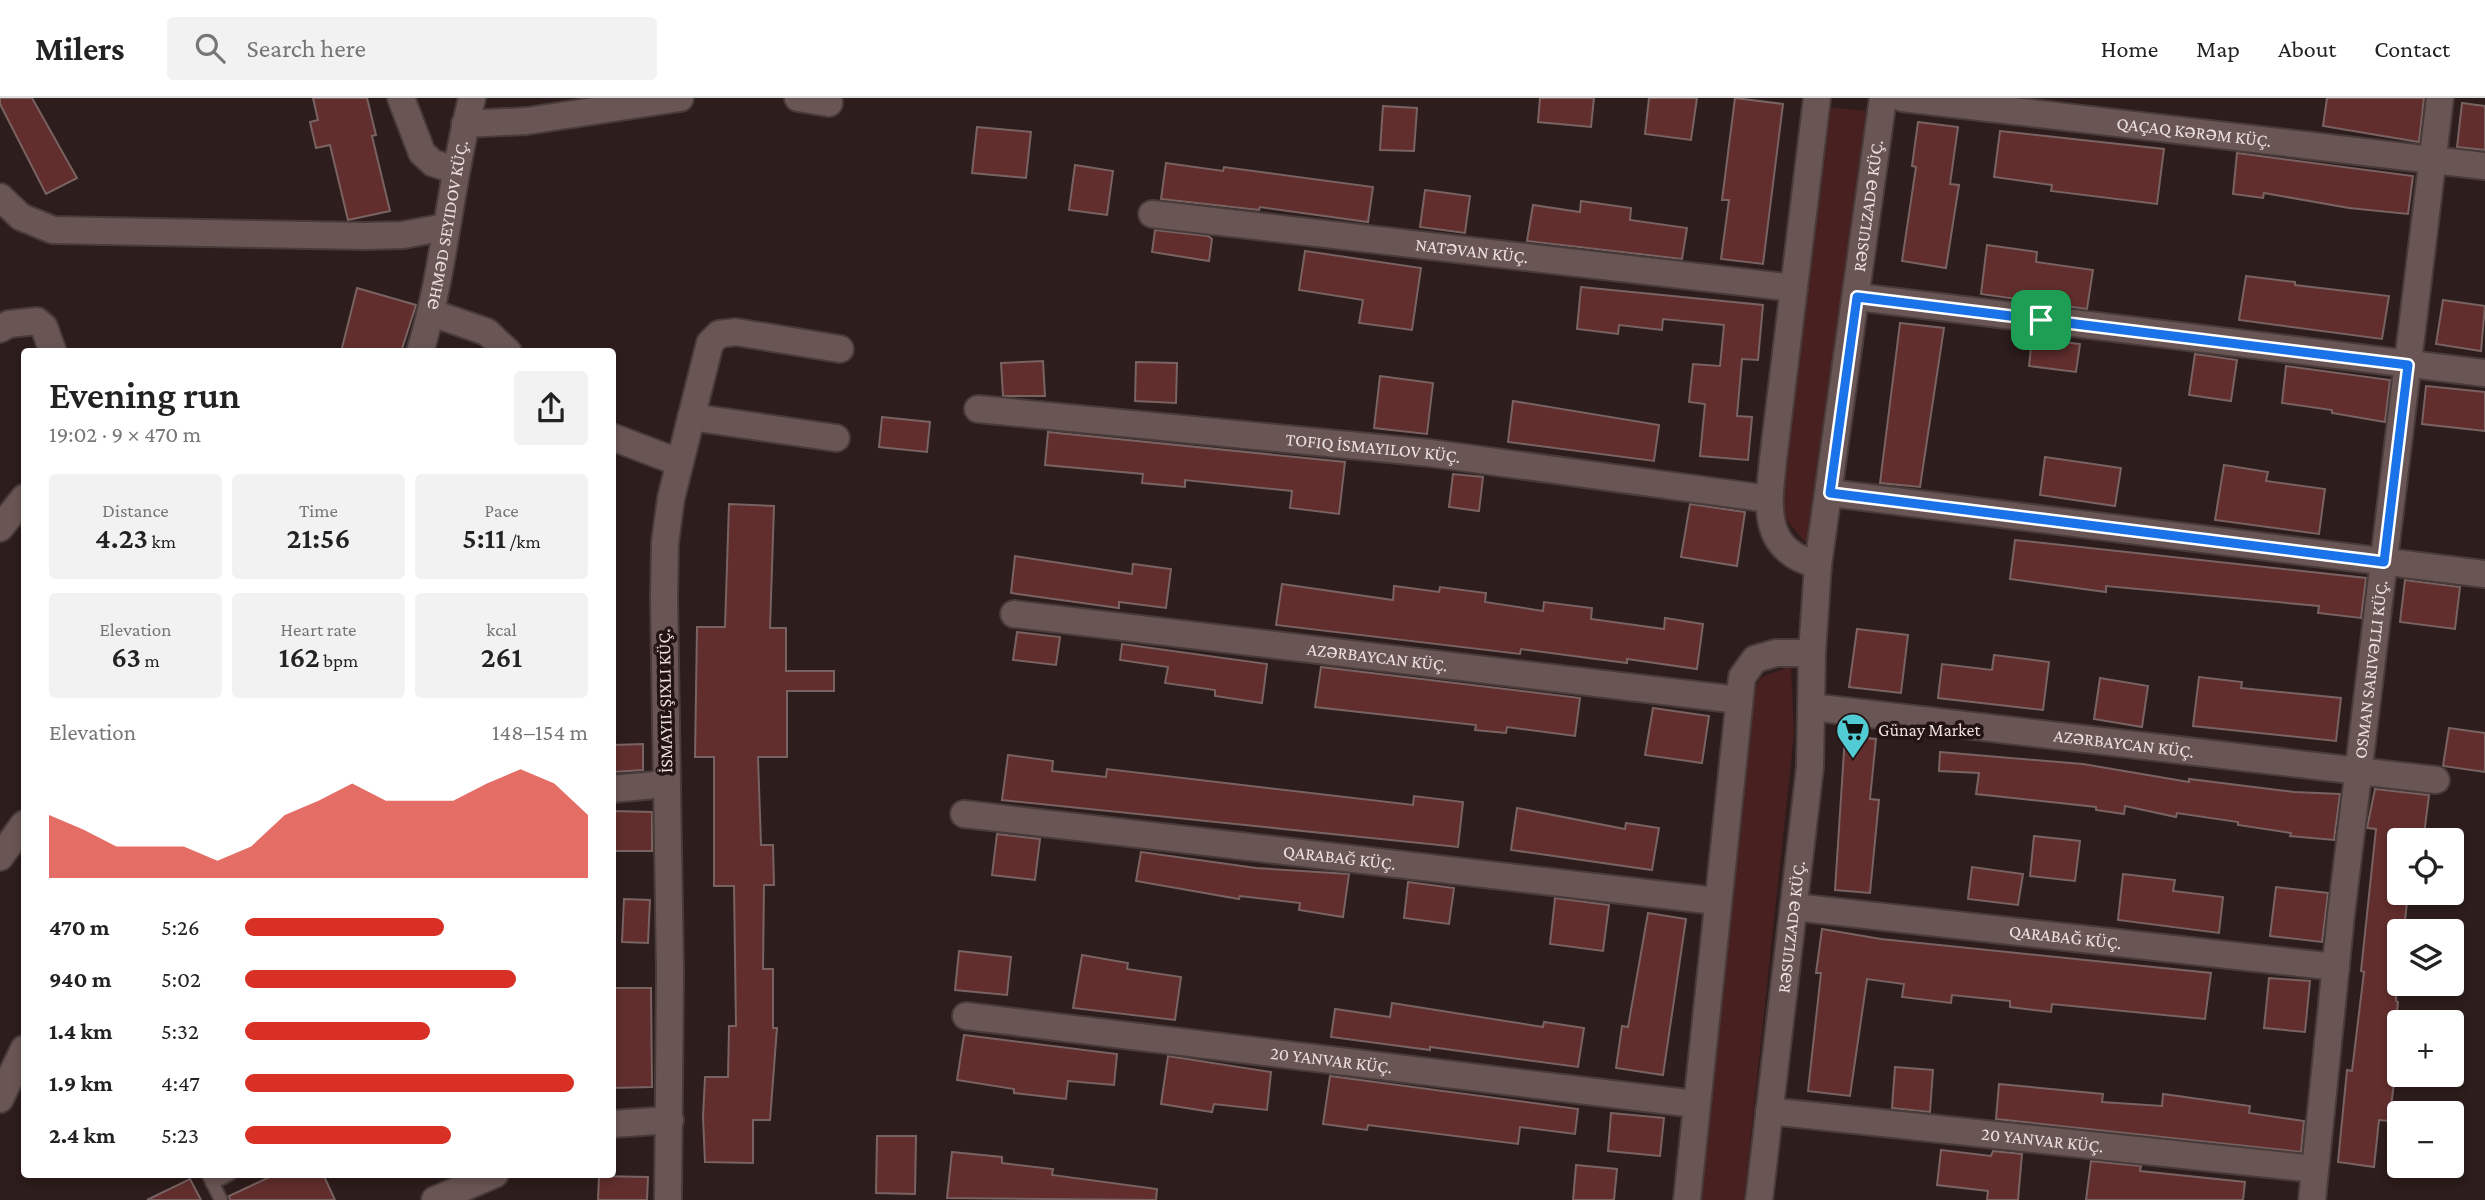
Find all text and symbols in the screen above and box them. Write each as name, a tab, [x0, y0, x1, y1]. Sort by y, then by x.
search box	[167, 17, 657, 80]
icon: search	[191, 29, 229, 67]
text: Milers	[35, 30, 125, 67]
text: Search here	[247, 34, 366, 63]
text: Home	[2101, 35, 2158, 62]
text: Map	[2196, 35, 2240, 62]
text: About	[2278, 35, 2336, 62]
text: Contact	[2374, 35, 2450, 62]
street label: QAÇAQ KƏRƏM KÜÇ.	[2115, 113, 2273, 151]
street label: ƏHMƏD SEYIDOV KÜÇ.	[421, 138, 472, 312]
street label: RƏSULZADƏ KÜÇ.	[1849, 138, 1887, 273]
street label: NATƏVAN KÜÇ.	[1414, 234, 1530, 267]
pin	[2011, 290, 2071, 350]
icon: arrive	[2022, 301, 2060, 339]
button: share	[514, 371, 588, 445]
text: Evening run	[49, 374, 240, 416]
text: 19:02 · 9 × 470 m	[49, 421, 201, 447]
street label: TOFIQ İSMAYILOV KÜÇ.	[1285, 429, 1462, 467]
text: Distance	[102, 500, 169, 521]
text: Time	[299, 500, 338, 521]
text: Pace	[484, 500, 519, 521]
text: 4.23	[95, 521, 148, 554]
text: 21:56	[287, 521, 350, 554]
text: 5:11	[462, 521, 506, 554]
text: km	[148, 531, 176, 552]
text: /km	[506, 531, 541, 552]
street label: OSMAN SARIVƏLLI KÜÇ.	[2350, 579, 2392, 760]
text: Elevation	[100, 619, 171, 640]
text: Heart rate	[281, 619, 356, 640]
text: kcal	[486, 619, 517, 640]
street label: İSMAYIL ŞIXLI KÜÇ.	[654, 629, 676, 773]
street label: AZƏRBAYCAN KÜÇ.	[1306, 639, 1449, 675]
text: 63	[111, 640, 141, 673]
text: 162	[279, 640, 320, 673]
text: 261	[481, 640, 522, 673]
text: m	[141, 650, 160, 671]
text: bpm	[320, 650, 358, 671]
supermarket icon: Günay Market	[1834, 711, 1872, 760]
text: Elevation	[49, 719, 136, 745]
text: 148–154 m	[492, 719, 588, 745]
place label: Günay Market	[1878, 720, 1981, 740]
street label: AZƏRBAYCAN KÜÇ.	[2052, 725, 2195, 762]
map controls	[2387, 828, 2464, 1178]
button: locate	[2387, 828, 2464, 905]
street label: QARABAĞ KÜÇ.	[1282, 841, 1397, 874]
street label: RƏSULZADƏ KÜÇ.	[1773, 860, 1809, 994]
text: 470 m	[49, 914, 110, 940]
text: 5:26	[161, 914, 200, 940]
button: layers	[2387, 919, 2464, 996]
street label: QARABAĞ KÜÇ.	[2008, 921, 2123, 953]
text: 940 m	[49, 966, 111, 992]
text: 5:02	[161, 966, 201, 992]
button: +	[2387, 1010, 2464, 1087]
text: 1.4 km	[49, 1018, 112, 1044]
text: 5:32	[161, 1018, 199, 1044]
street label: 20 YANVAR KÜÇ.	[1269, 1043, 1393, 1077]
text: 1.9 km	[49, 1070, 113, 1096]
text: 4:47	[161, 1070, 200, 1096]
button: −	[2387, 1101, 2464, 1178]
text: 2.4 km	[49, 1122, 116, 1148]
text: 5:23	[161, 1122, 199, 1148]
street label: 20 YANVAR KÜÇ.	[1980, 1124, 2104, 1156]

